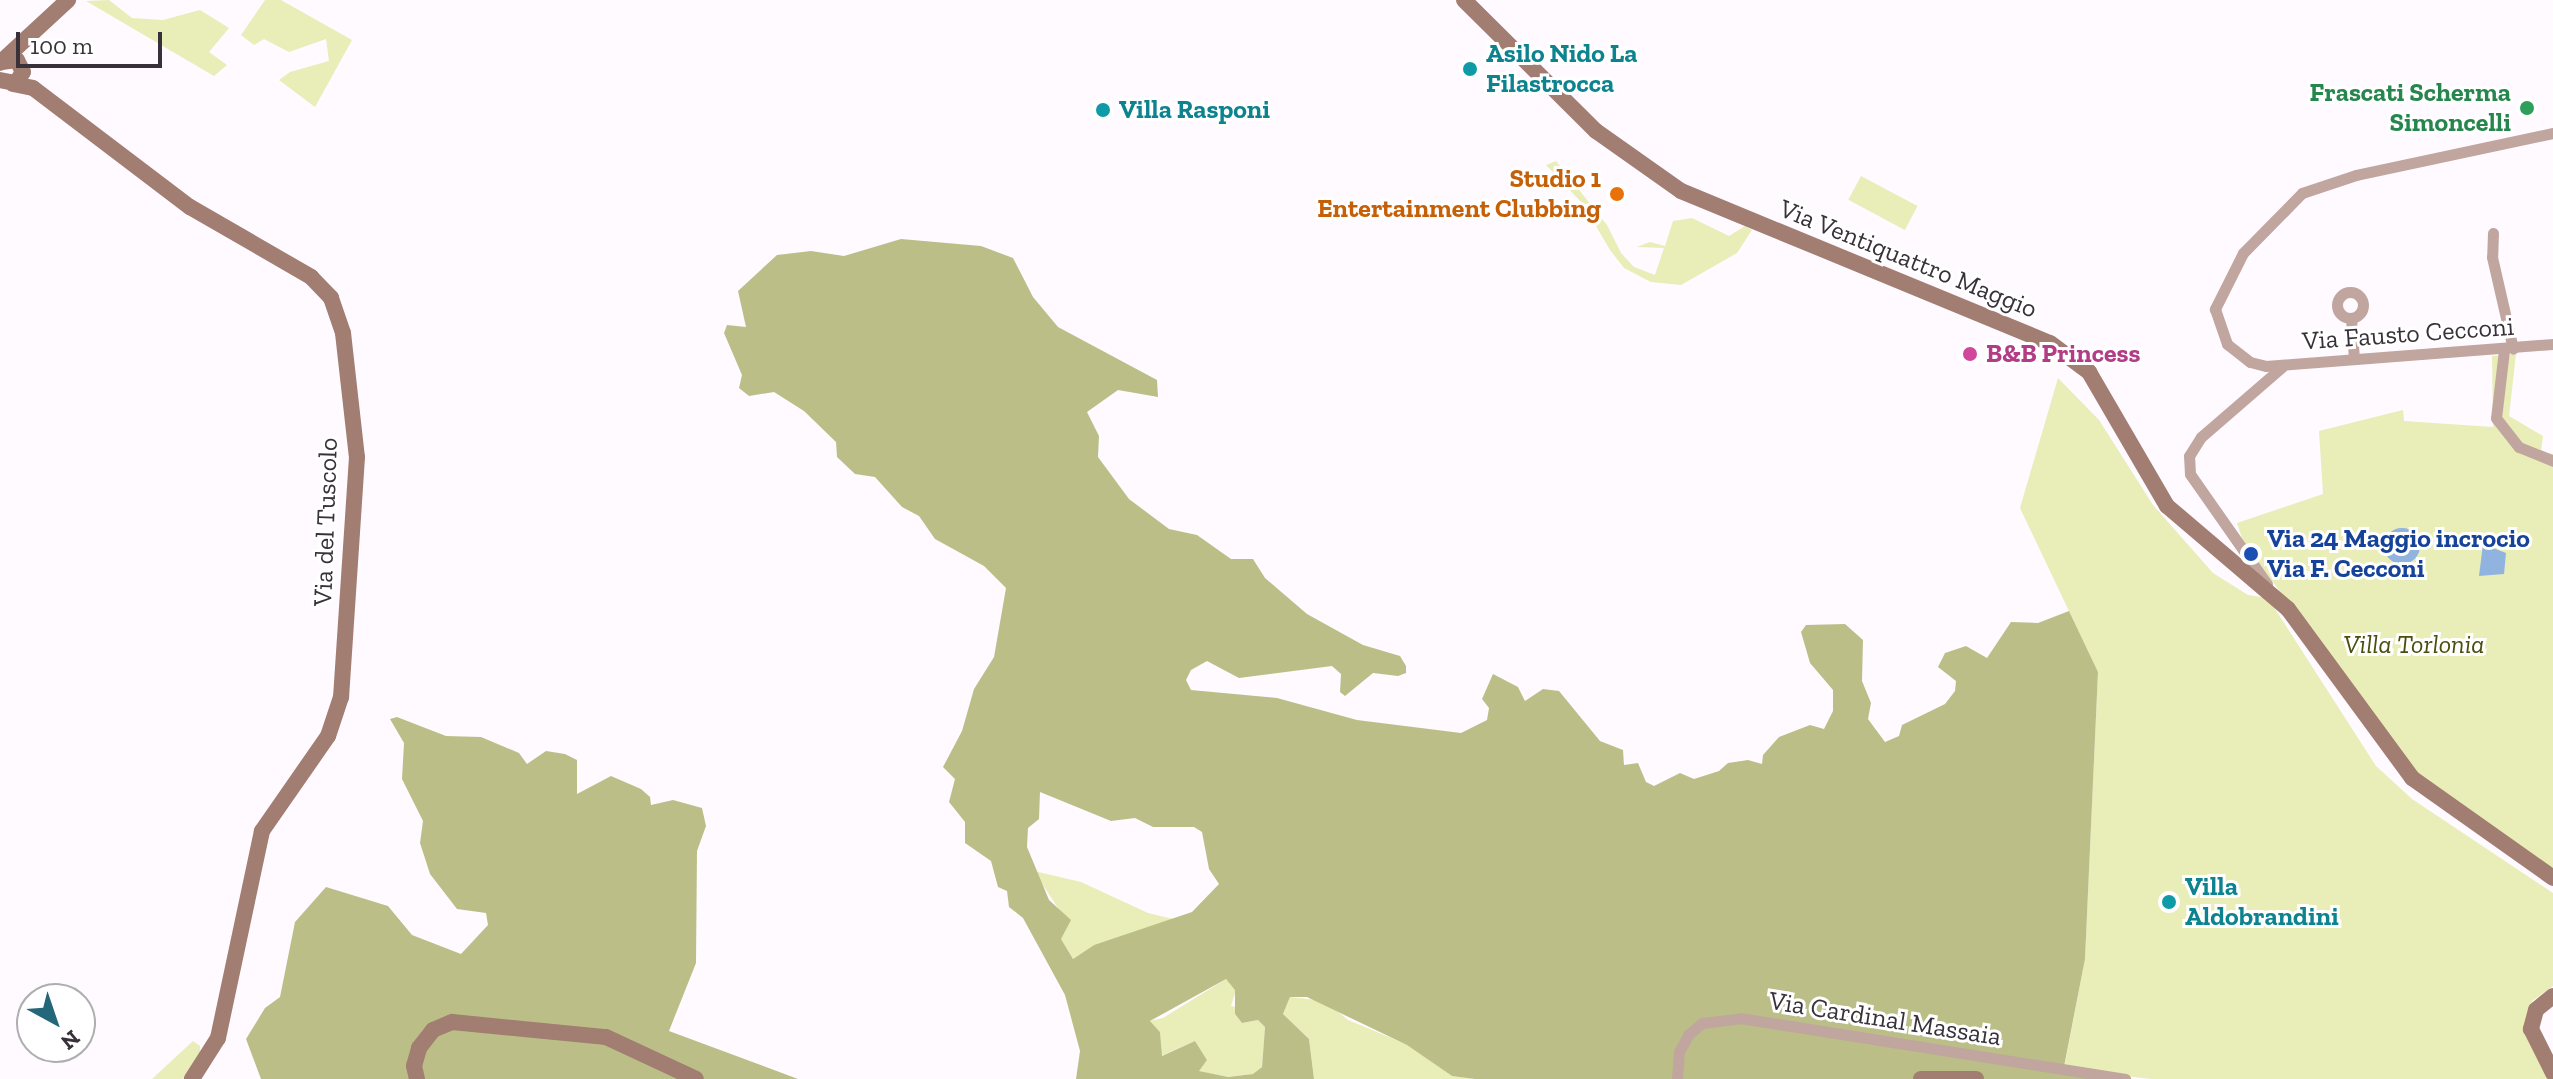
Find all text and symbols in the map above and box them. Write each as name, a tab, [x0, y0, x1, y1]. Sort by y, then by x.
scale bar	[20, 16, 166, 66]
text: 100 m	[30, 31, 93, 60]
place label: Asilo Nido La Filastrocca	[1486, 38, 1637, 100]
marker: Asilo Nido La Filastrocca	[1461, 60, 1479, 78]
place label: Frascati Scherma Simoncelli	[2310, 77, 2511, 138]
place label: Villa Rasponi	[1119, 94, 1270, 126]
marker: Frascati Scherma Simoncelli	[2518, 99, 2536, 117]
marker: Villa Rasponi	[1094, 101, 1112, 119]
place label: Studio 1 Entertainment Clubbing	[1317, 163, 1601, 224]
marker: Studio 1 Entertainment Clubbing	[1608, 185, 1626, 203]
street label: Via Ventiquattro Maggio	[1774, 193, 2042, 325]
street label: Via Fausto Cecconi	[2301, 311, 2515, 357]
place label: B&B Princess	[1986, 338, 2140, 370]
marker: B&B Princess	[1961, 345, 1979, 363]
street label: Via del Tuscolo	[307, 437, 345, 607]
place label: Via 24 Maggio incrocio Via F. Cecconi	[2267, 523, 2530, 584]
marker: Via 24 Maggio incrocio Via F. Cecconi	[2242, 545, 2260, 563]
park label: Villa Torlonia	[2343, 629, 2485, 661]
place label: Villa Aldobrandini	[2185, 871, 2339, 932]
marker: Villa Aldobrandini	[2160, 893, 2178, 911]
north arrow	[16, 983, 96, 1063]
street label: Via Cardinal Massaia	[1767, 985, 2003, 1053]
text: N	[55, 1025, 86, 1056]

